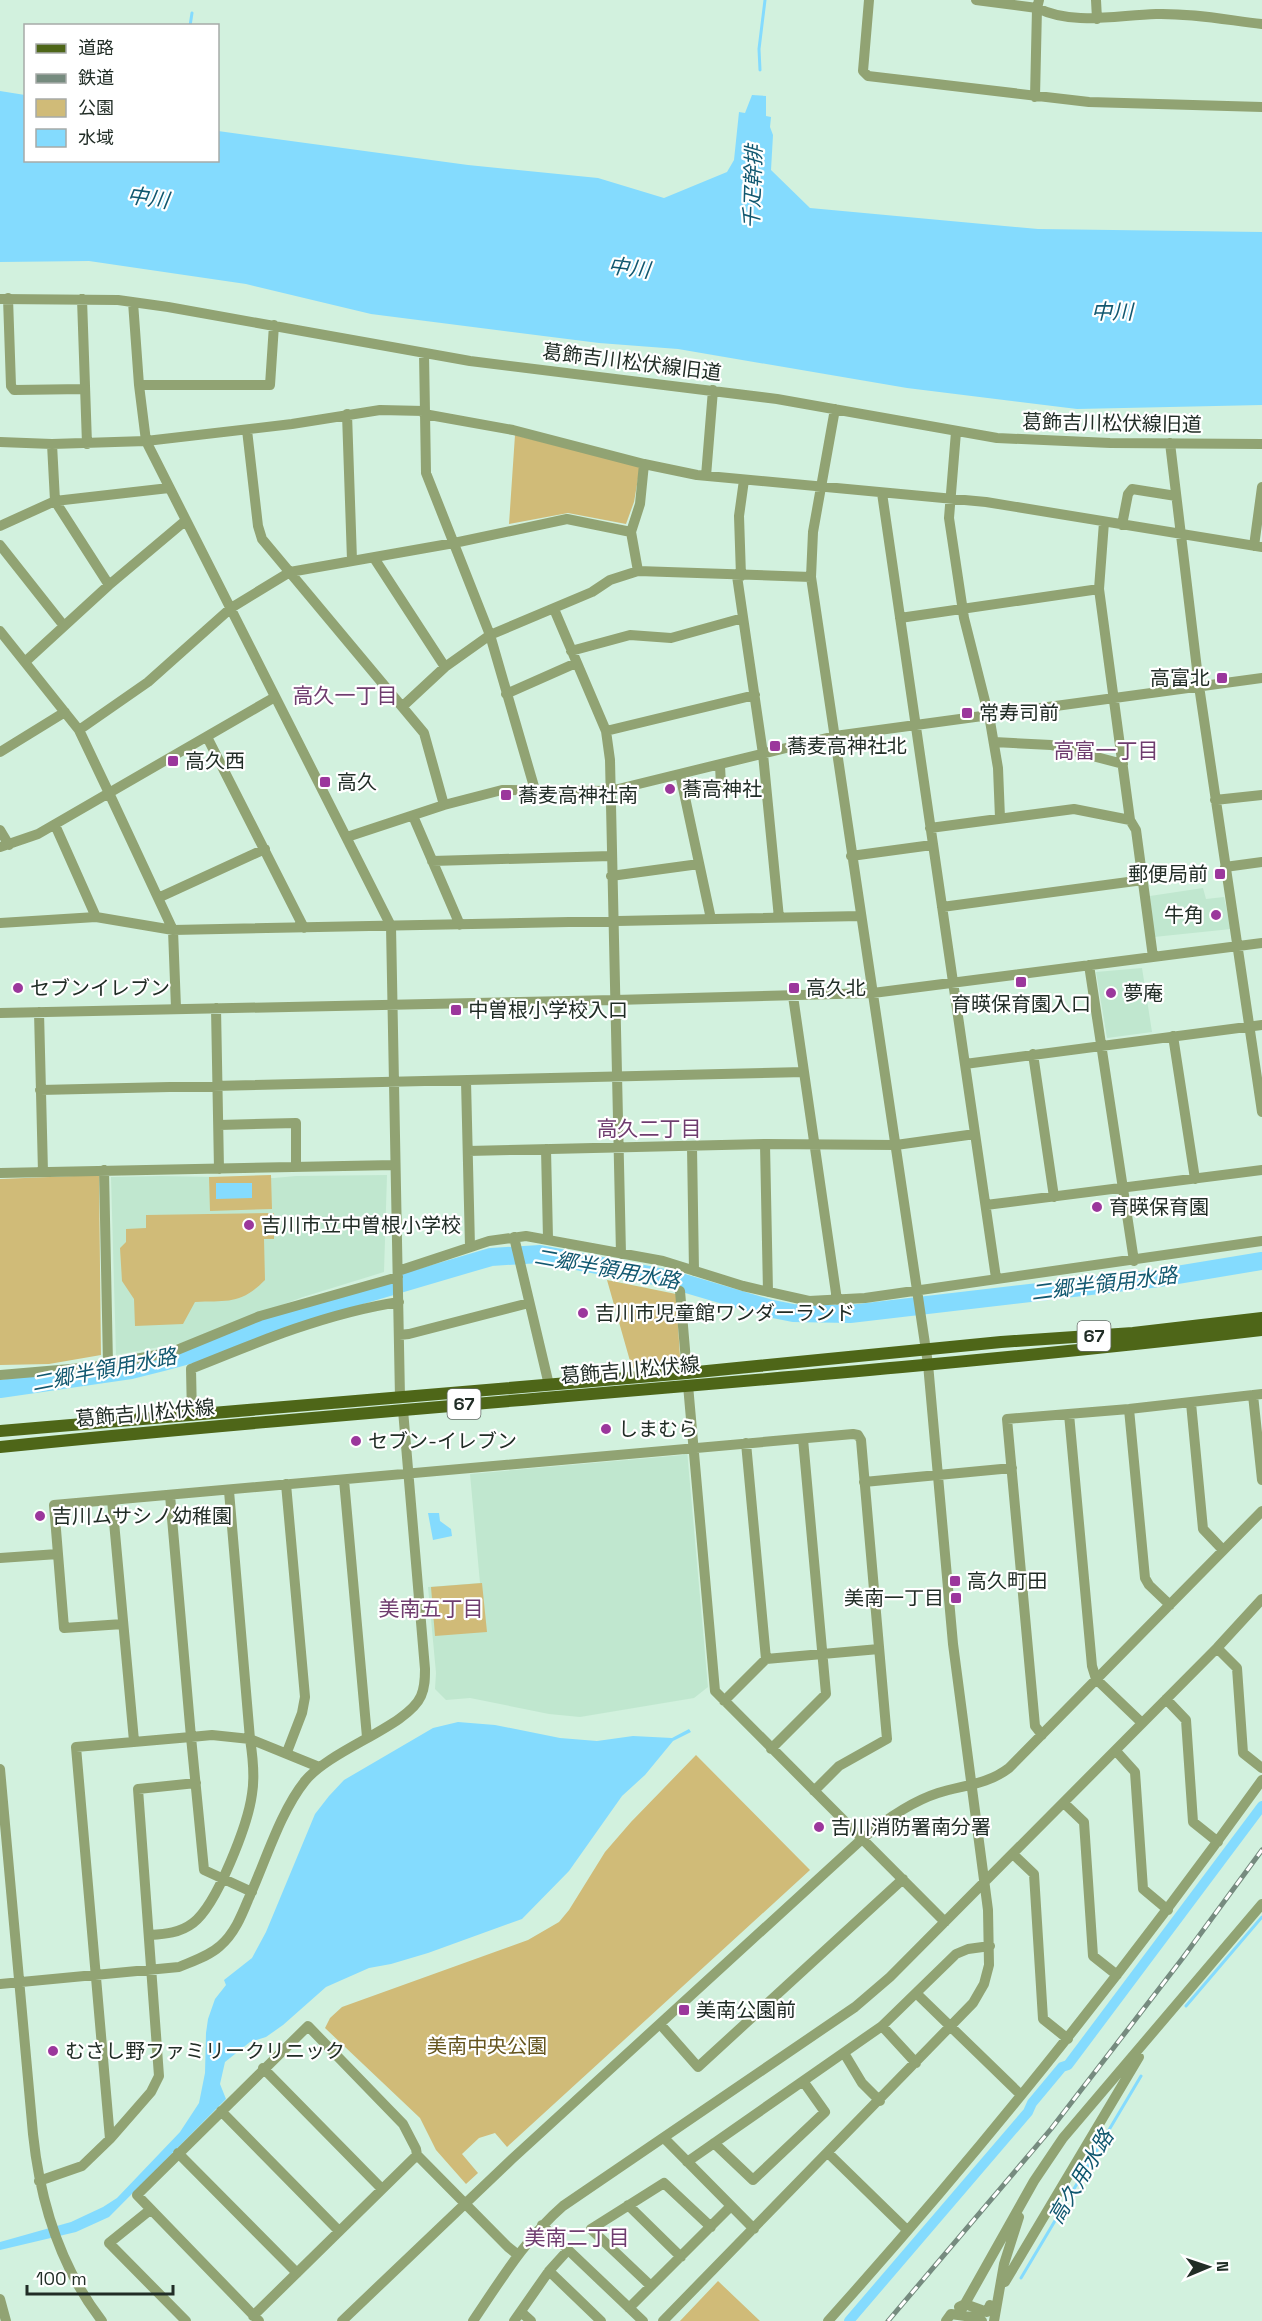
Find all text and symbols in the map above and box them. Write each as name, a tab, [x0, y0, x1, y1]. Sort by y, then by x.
legend	[24, 24, 219, 162]
text: 道路	[78, 36, 114, 59]
text: 鉄道	[78, 66, 114, 89]
text: 公園	[78, 96, 114, 119]
text: 水域	[78, 126, 114, 149]
water label: 千疋幹排	[738, 142, 768, 229]
water label: 中川	[125, 181, 173, 214]
water label: 中川	[607, 252, 654, 284]
water label: 中川	[1091, 298, 1135, 325]
street label: 葛飾吉川松伏線旧道	[541, 338, 723, 386]
street label: 葛飾吉川松伏線旧道	[1022, 408, 1202, 438]
place label: 高富北	[1150, 665, 1210, 691]
marker: 高富北	[1215, 671, 1229, 685]
district label: 高久一丁目	[293, 682, 398, 709]
place label: 常寿司前	[979, 700, 1059, 726]
marker: 常寿司前	[960, 706, 974, 720]
place label: 蕎麦高神社北	[787, 733, 907, 759]
district label: 高富一丁目	[1054, 737, 1159, 764]
marker: 蕎麦高神社北	[768, 739, 782, 753]
place label: 高久西	[185, 748, 245, 774]
marker: 高久西	[166, 754, 180, 768]
place label: 高久	[337, 769, 377, 795]
marker: 高久	[318, 775, 332, 789]
place label: 蕎高神社	[682, 776, 762, 802]
place label: 蕎麦高神社南	[518, 782, 638, 808]
marker: 蕎高神社	[663, 782, 677, 796]
marker: 蕎麦高神社南	[499, 788, 513, 802]
place label: 郵便局前	[1128, 861, 1208, 887]
marker: 郵便局前	[1213, 867, 1227, 881]
place label: 牛角	[1164, 902, 1204, 928]
marker: 牛角	[1209, 908, 1223, 922]
place label: セブンイレブン	[30, 975, 170, 1001]
place label: 高久北	[806, 975, 866, 1001]
marker: 育暎保育園入口	[1014, 975, 1028, 989]
place label: 夢庵	[1123, 980, 1163, 1006]
marker: セブンイレブン	[11, 981, 25, 995]
marker: 高久北	[787, 981, 801, 995]
marker: 夢庵	[1104, 986, 1118, 1000]
place label: 育暎保育園入口	[951, 991, 1091, 1017]
place label: 中曽根小学校入口	[468, 997, 628, 1023]
marker: 中曽根小学校入口	[449, 1003, 463, 1017]
district label: 高久二丁目	[597, 1115, 702, 1142]
place label: 育暎保育園	[1109, 1194, 1209, 1220]
marker: 育暎保育園	[1090, 1200, 1104, 1214]
place label: 吉川市立中曽根小学校	[261, 1212, 461, 1238]
marker: 吉川市立中曽根小学校	[242, 1218, 256, 1232]
water label: 二郷半領用水路	[532, 1242, 684, 1295]
water label: 二郷半領用水路	[1029, 1261, 1181, 1306]
place label: 吉川市児童館ワンダーランド	[595, 1300, 855, 1326]
marker: 吉川市児童館ワンダーランド	[576, 1306, 590, 1320]
road number: 67	[1078, 1321, 1110, 1351]
water label: 二郷半領用水路	[29, 1342, 181, 1397]
street label: 葛飾吉川松伏線	[559, 1351, 701, 1389]
road number: 67	[448, 1389, 480, 1419]
street label: 葛飾吉川松伏線	[74, 1394, 216, 1432]
place label: しまむら	[618, 1416, 698, 1442]
marker: しまむら	[599, 1422, 613, 1436]
place label: セブン-イレブン	[368, 1428, 517, 1454]
marker: セブン-イレブン	[349, 1434, 363, 1448]
place label: 吉川ムサシノ幼稚園	[52, 1503, 232, 1529]
marker: 吉川ムサシノ幼稚園	[33, 1509, 47, 1523]
place label: 高久町田	[967, 1568, 1047, 1594]
marker: 高久町田	[948, 1574, 962, 1588]
place label: 美南一丁目	[844, 1585, 944, 1611]
marker: 美南一丁目	[949, 1591, 963, 1605]
district label: 美南五丁目	[379, 1595, 484, 1622]
place label: 吉川消防署南分署	[831, 1814, 991, 1840]
marker: 吉川消防署南分署	[812, 1820, 826, 1834]
place label: 美南公園前	[696, 1997, 796, 2023]
marker: 美南公園前	[677, 2003, 691, 2017]
park label: 美南中央公園	[427, 2033, 547, 2059]
place label: むさし野ファミリークリニック	[65, 2038, 345, 2064]
marker: むさし野ファミリークリニック	[46, 2044, 60, 2058]
water label: 高久用水路	[1042, 2123, 1120, 2229]
district label: 美南二丁目	[525, 2224, 630, 2251]
north arrow	[1178, 2237, 1238, 2297]
scale bar	[27, 2258, 172, 2296]
text: N	[1212, 2261, 1233, 2272]
text: 100 m	[36, 2267, 87, 2290]

